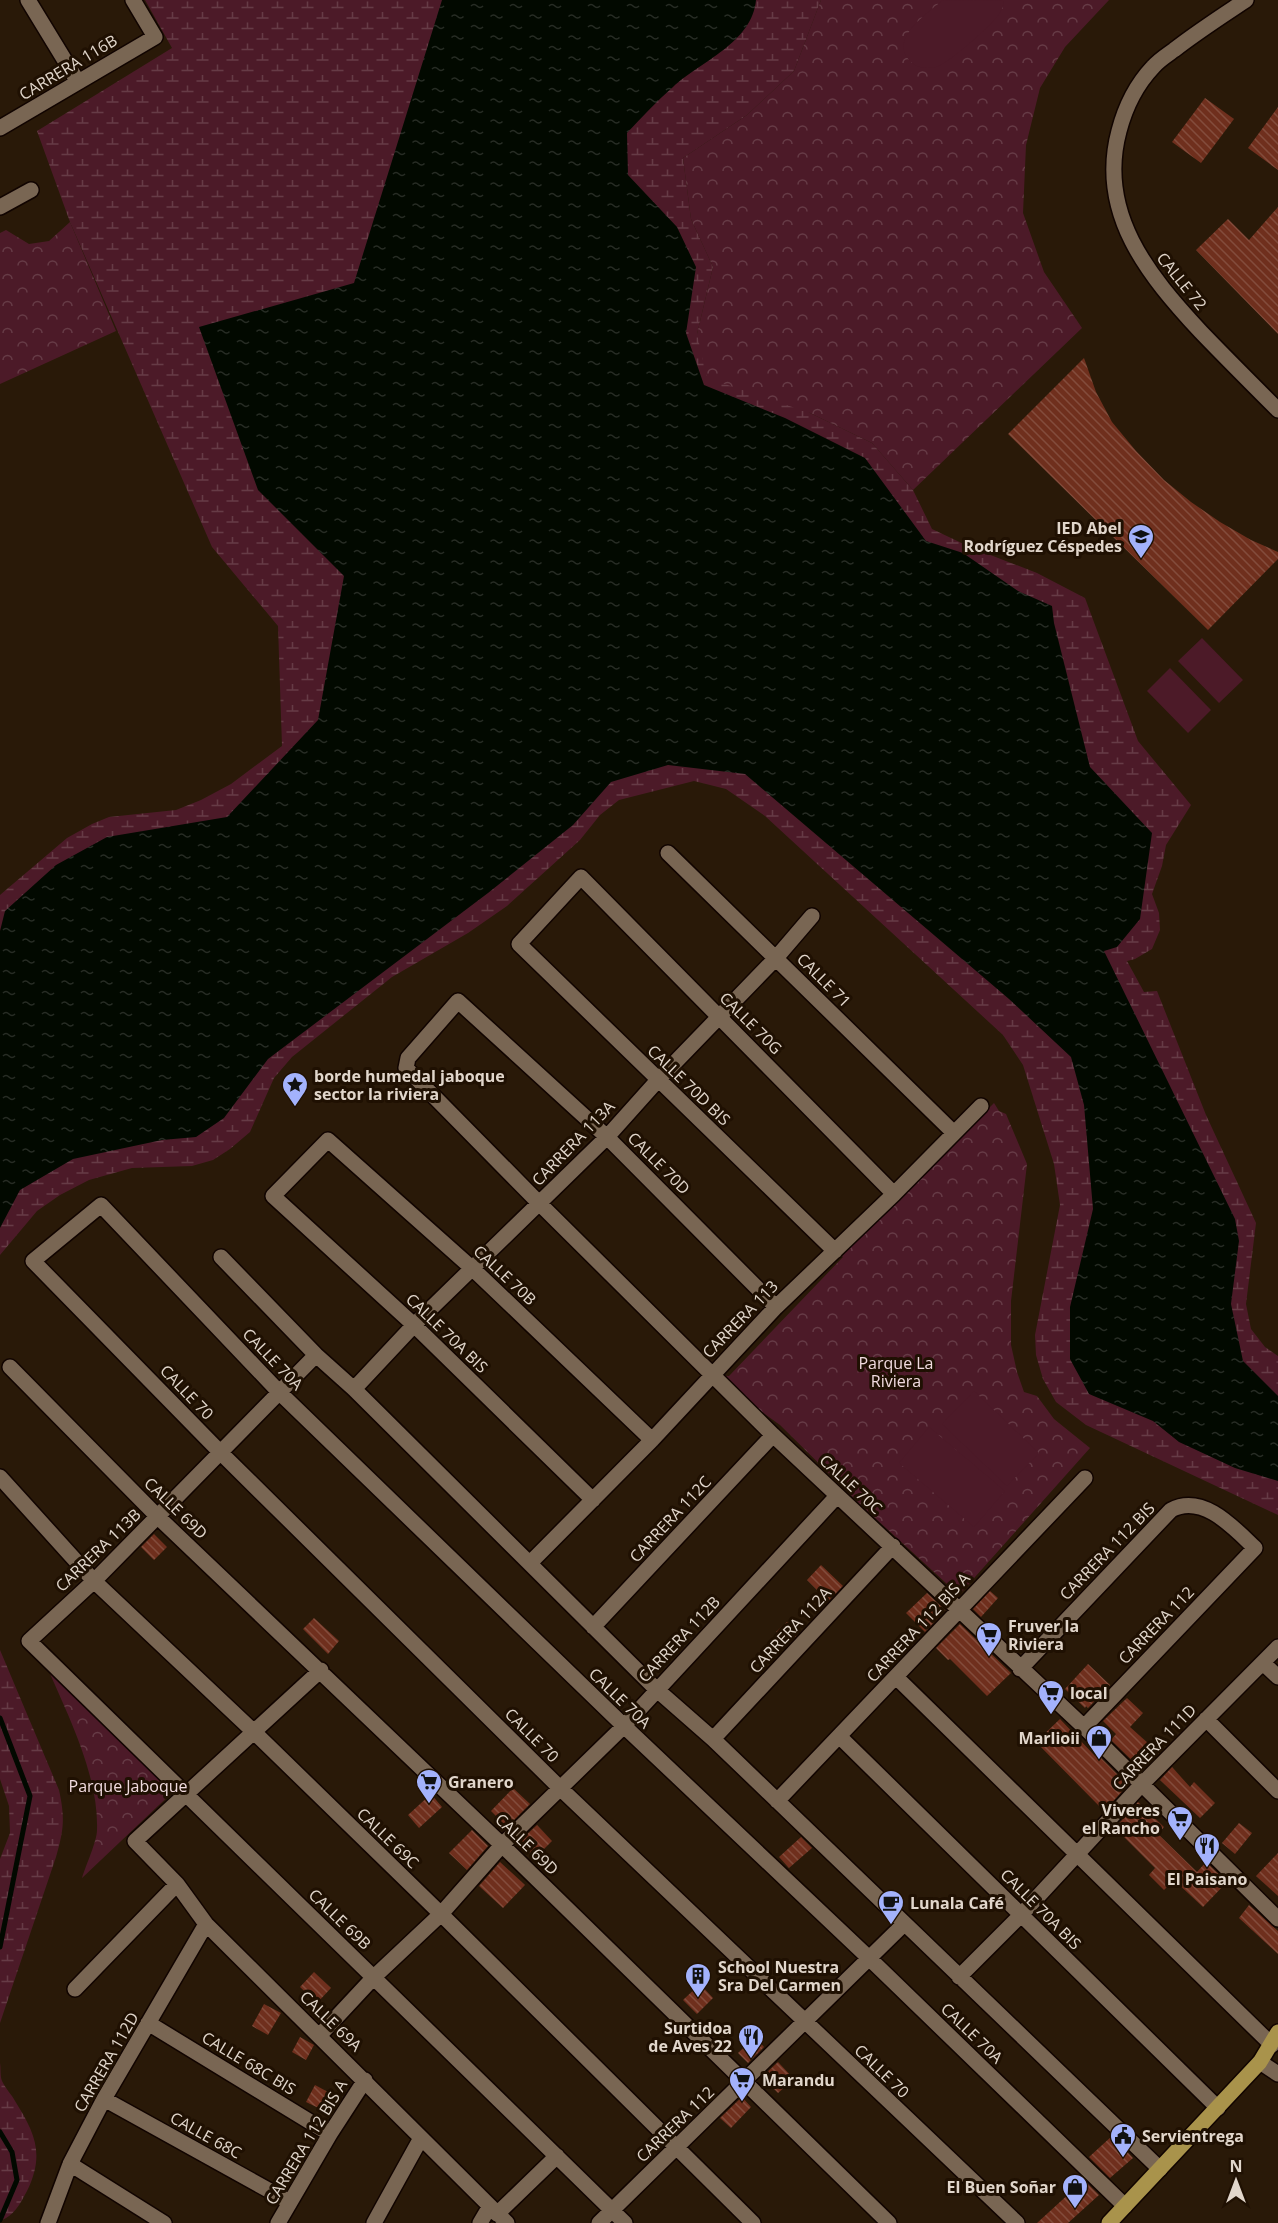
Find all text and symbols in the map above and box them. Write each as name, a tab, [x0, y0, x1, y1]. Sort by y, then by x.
street label: CARRERA 116B	[15, 29, 121, 105]
street label: CALLE 72	[1152, 248, 1212, 314]
place label: IED Abel Rodríguez Céspedes	[964, 517, 1122, 557]
school or university icon: IED Abel Rodríguez Céspedes	[1126, 522, 1156, 560]
street label: CALLE 71	[792, 948, 856, 1012]
street label: CALLE 70G	[715, 987, 787, 1059]
street label: CALLE 70D BIS	[643, 1040, 735, 1130]
place label: borde humedal jaboque sector la riviera	[314, 1065, 505, 1105]
place icon: borde humedal jaboque sector la riviera	[280, 1070, 310, 1108]
street label: CARRERA 113A	[527, 1095, 620, 1190]
street label: CALLE 70D	[623, 1127, 695, 1199]
street label: CALLE 70B	[469, 1240, 541, 1310]
street label: CARRERA 113	[697, 1275, 783, 1363]
street label: CALLE 70A BIS	[401, 1288, 493, 1378]
street label: CALLE 70A	[238, 1323, 309, 1395]
park label: Parque La Riviera	[858, 1352, 934, 1392]
street label: CALLE 70	[155, 1360, 219, 1424]
street label: CALLE 70C	[815, 1449, 887, 1519]
street label: CARRERA 112C	[624, 1471, 716, 1567]
street label: CALLE 69D	[140, 1472, 212, 1544]
street label: CARRERA 112 BIS	[1055, 1497, 1160, 1605]
street label: CARRERA 113B	[51, 1504, 145, 1596]
street label: CARRERA 112 BIS A	[861, 1567, 975, 1687]
street label: CARRERA 112A	[744, 1581, 836, 1678]
street label: CARRERA 112	[1113, 1581, 1199, 1669]
street label: CARRERA 112B	[633, 1591, 725, 1687]
place label: Fruver la Riviera	[1008, 1615, 1079, 1655]
supermarket icon: Fruver la Riviera	[974, 1620, 1004, 1658]
street label: CALLE 70A	[584, 1663, 656, 1734]
supermarket icon: local	[1036, 1678, 1066, 1716]
place label: local	[1070, 1682, 1108, 1704]
street label: CARRERA 111D	[1107, 1699, 1201, 1795]
street label: CALLE 70	[500, 1703, 564, 1767]
shop icon: Marlioii	[1084, 1723, 1114, 1761]
place label: Marlioii	[1019, 1727, 1080, 1749]
supermarket icon: Granero	[414, 1767, 444, 1805]
place label: Granero	[448, 1771, 514, 1793]
park label: Parque Jaboque	[69, 1775, 188, 1797]
place label: Viveres el Rancho	[1082, 1799, 1160, 1839]
street label: CALLE 69C	[352, 1803, 424, 1873]
supermarket icon: Viveres el Rancho	[1165, 1804, 1195, 1842]
street label: CALLE 69D	[491, 1808, 563, 1880]
restaurant icon: El Paisano	[1192, 1831, 1222, 1869]
street label: CALLE 70A BIS	[996, 1864, 1086, 1954]
place label: El Paisano	[1167, 1868, 1247, 1890]
street label: CALLE 69B	[304, 1884, 376, 1954]
cafe icon: Lunala Café	[876, 1888, 906, 1926]
place label: Lunala Café	[910, 1892, 1004, 1914]
place label: School Nuestra Sra Del Carmen	[718, 1956, 841, 1996]
building icon: School Nuestra Sra Del Carmen	[683, 1961, 713, 1999]
street label: CALLE 69A	[295, 1986, 367, 2057]
street label: CALLE 70A	[936, 1998, 1008, 2069]
street label: CARRERA 112D	[68, 2008, 144, 2116]
place label: Surtidoa de Aves 22	[648, 2017, 732, 2057]
restaurant icon: Surtidoa de Aves 22	[736, 2022, 766, 2060]
street label: CALLE 68C BIS	[198, 2026, 300, 2100]
street label: CALLE 70	[850, 2039, 914, 2103]
supermarket icon: Marandu	[727, 2065, 757, 2103]
place label: Marandu	[762, 2069, 835, 2091]
street label: CARRERA 112 BIS A	[260, 2075, 353, 2209]
street label: CARRERA 112	[631, 2081, 719, 2167]
street label: CALLE 68C	[166, 2106, 246, 2164]
public building icon: Servientrega	[1108, 2121, 1138, 2159]
place label: Servientrega	[1142, 2125, 1244, 2147]
north arrow	[1206, 2151, 1266, 2211]
text: N	[1229, 2155, 1243, 2177]
shop icon: El Buen Soñar	[1060, 2172, 1090, 2210]
place label: El Buen Soñar	[946, 2176, 1056, 2198]

